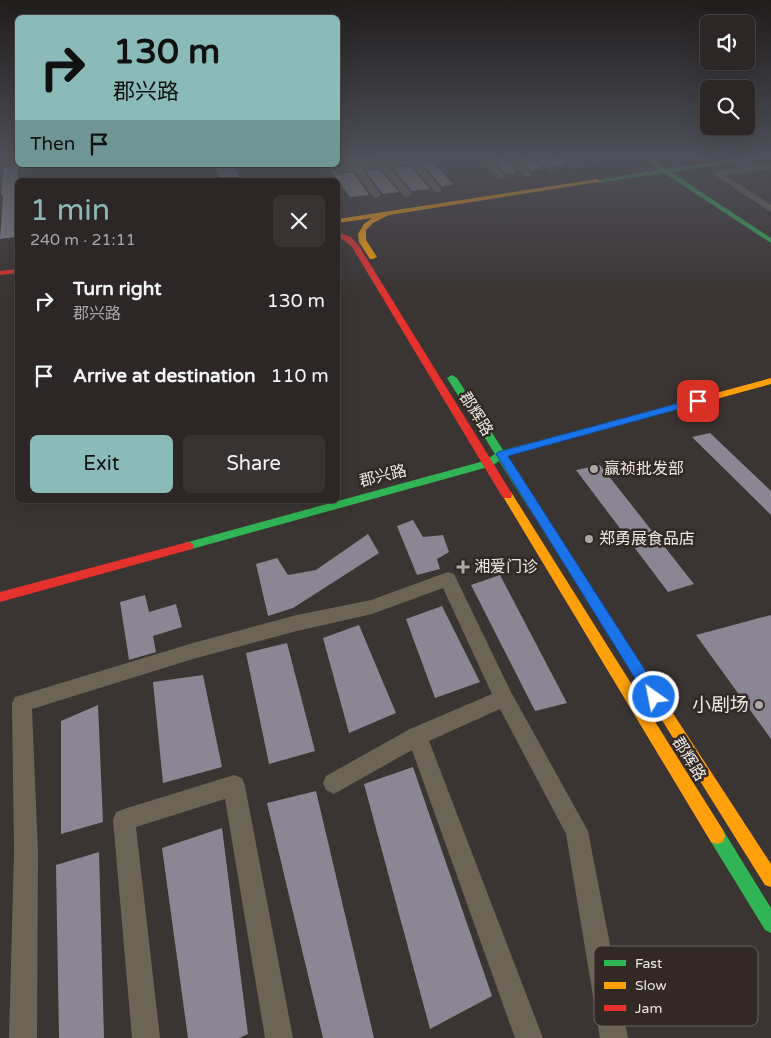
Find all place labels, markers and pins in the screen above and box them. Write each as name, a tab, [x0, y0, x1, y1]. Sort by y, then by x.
pin	[677, 380, 719, 422]
place label: 赢祯批发部	[604, 459, 684, 479]
marker: 赢祯批发部	[588, 463, 600, 475]
place label: 郑勇展食品店	[599, 529, 695, 549]
marker: 郑勇展食品店	[583, 533, 595, 545]
place label: 湘爱门诊	[474, 557, 538, 577]
marker: 湘爱门诊	[456, 560, 470, 574]
place label: 小剧场	[692, 694, 749, 716]
marker: 小剧场	[753, 699, 765, 711]

